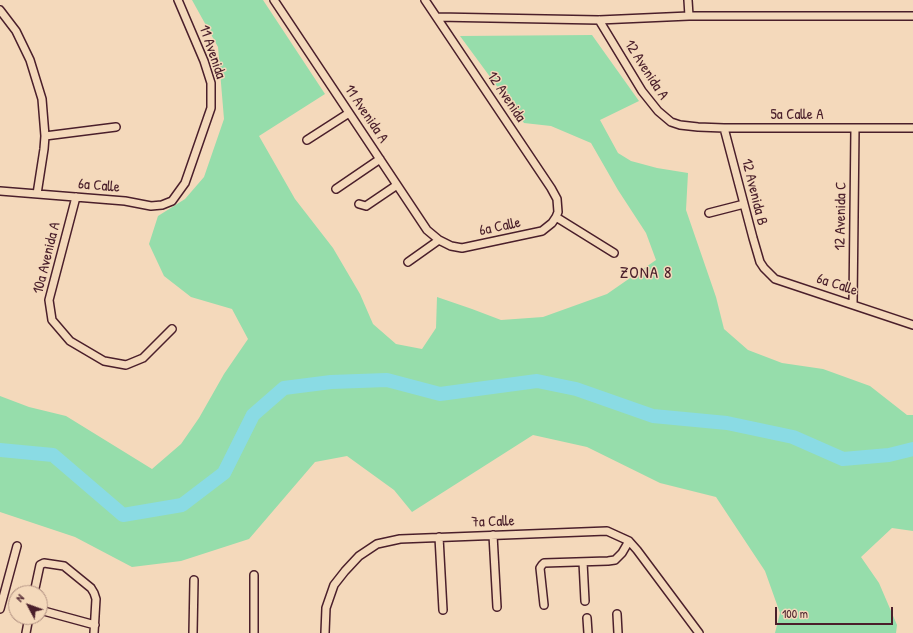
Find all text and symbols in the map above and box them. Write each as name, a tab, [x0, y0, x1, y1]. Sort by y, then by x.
street label: 11 Avenida	[194, 23, 230, 81]
street label: 12 Avenida A	[620, 37, 672, 103]
street label: 12 Avenida	[483, 68, 529, 126]
street label: 11 Avenida A	[340, 81, 392, 147]
street label: 5a Calle A	[771, 106, 823, 124]
street label: 12 Avenida B	[737, 157, 771, 227]
street label: 6a Calle	[77, 175, 121, 197]
street label: 12 Avenida C	[831, 181, 851, 251]
street label: 6a Calle	[478, 214, 522, 240]
street label: 10a Avenida A	[29, 220, 65, 296]
district label: ZONA 8	[620, 263, 672, 283]
street label: 6a Calle	[814, 270, 860, 300]
street label: 7a Calle	[471, 512, 515, 532]
north arrow	[8, 585, 48, 625]
text: N	[12, 591, 27, 605]
scale bar	[777, 599, 895, 625]
text: 100 m	[782, 605, 808, 622]

